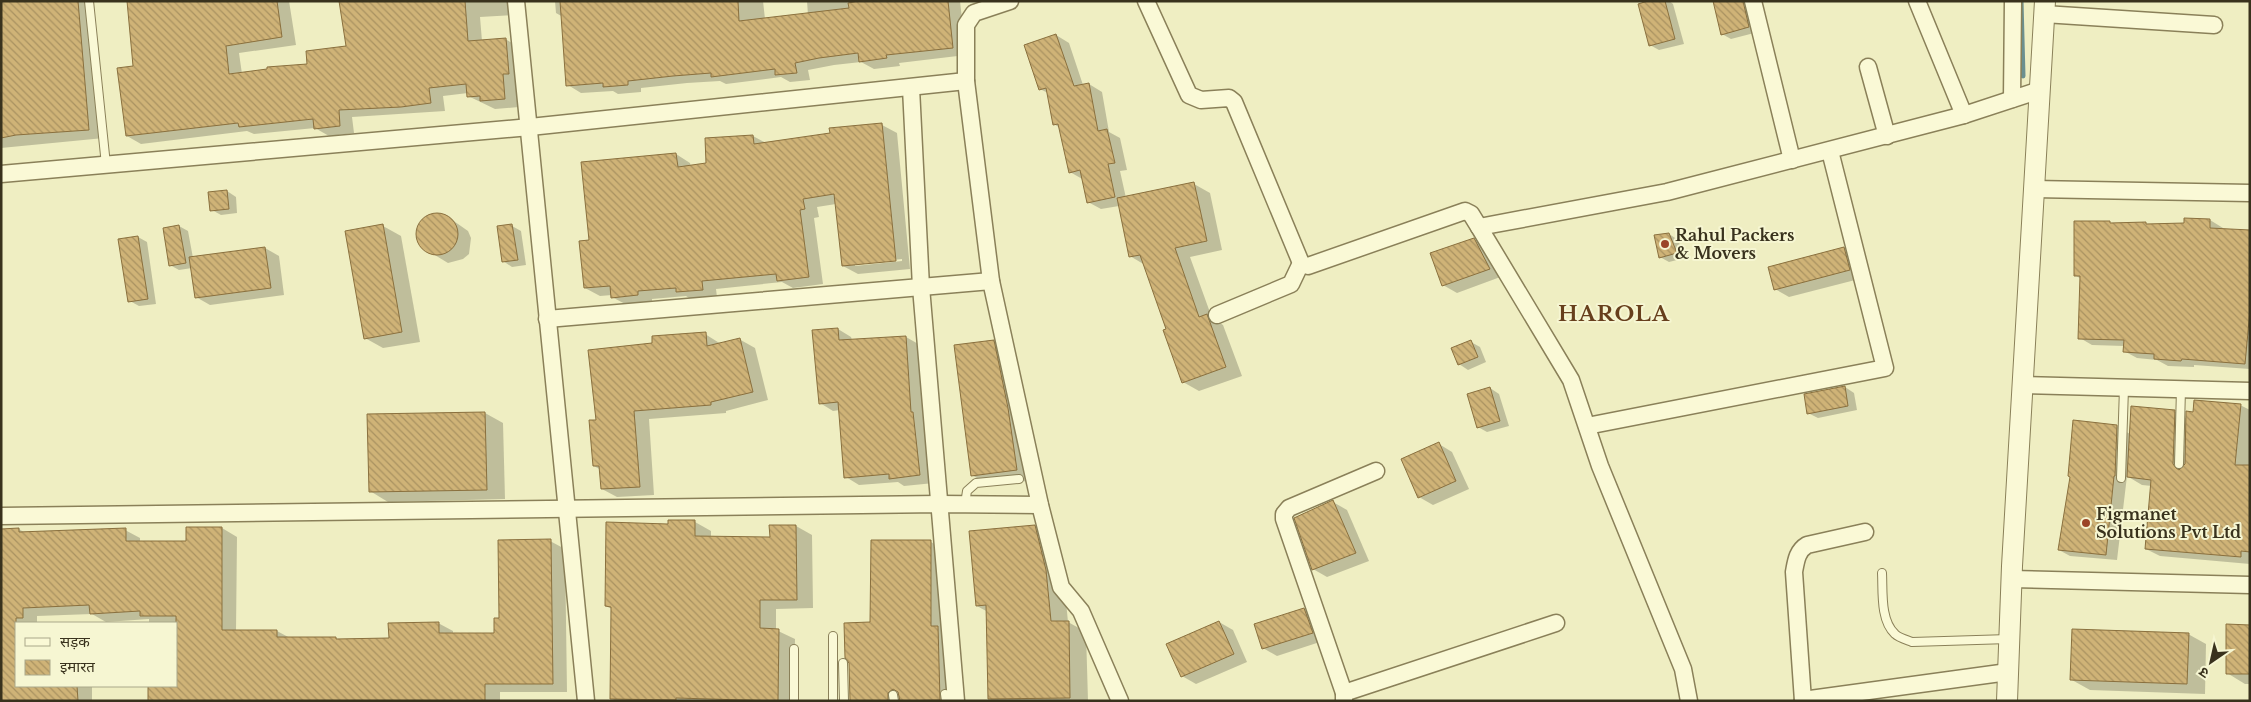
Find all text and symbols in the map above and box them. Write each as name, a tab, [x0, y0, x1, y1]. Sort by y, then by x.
place label: Rahul Packers & Movers	[1675, 225, 1794, 263]
marker: Rahul Packers & Movers	[1659, 238, 1671, 250]
district label: HAROLA	[1558, 301, 1670, 327]
place label: Figmanet Solutions Pvt Ltd	[2096, 504, 2241, 542]
marker: Figmanet Solutions Pvt Ltd	[2080, 517, 2092, 529]
legend	[15, 622, 178, 687]
text: सड़क	[60, 632, 90, 651]
north arrow	[2186, 637, 2236, 687]
text: इमारत	[60, 657, 95, 676]
text: उ	[2195, 663, 2212, 683]

